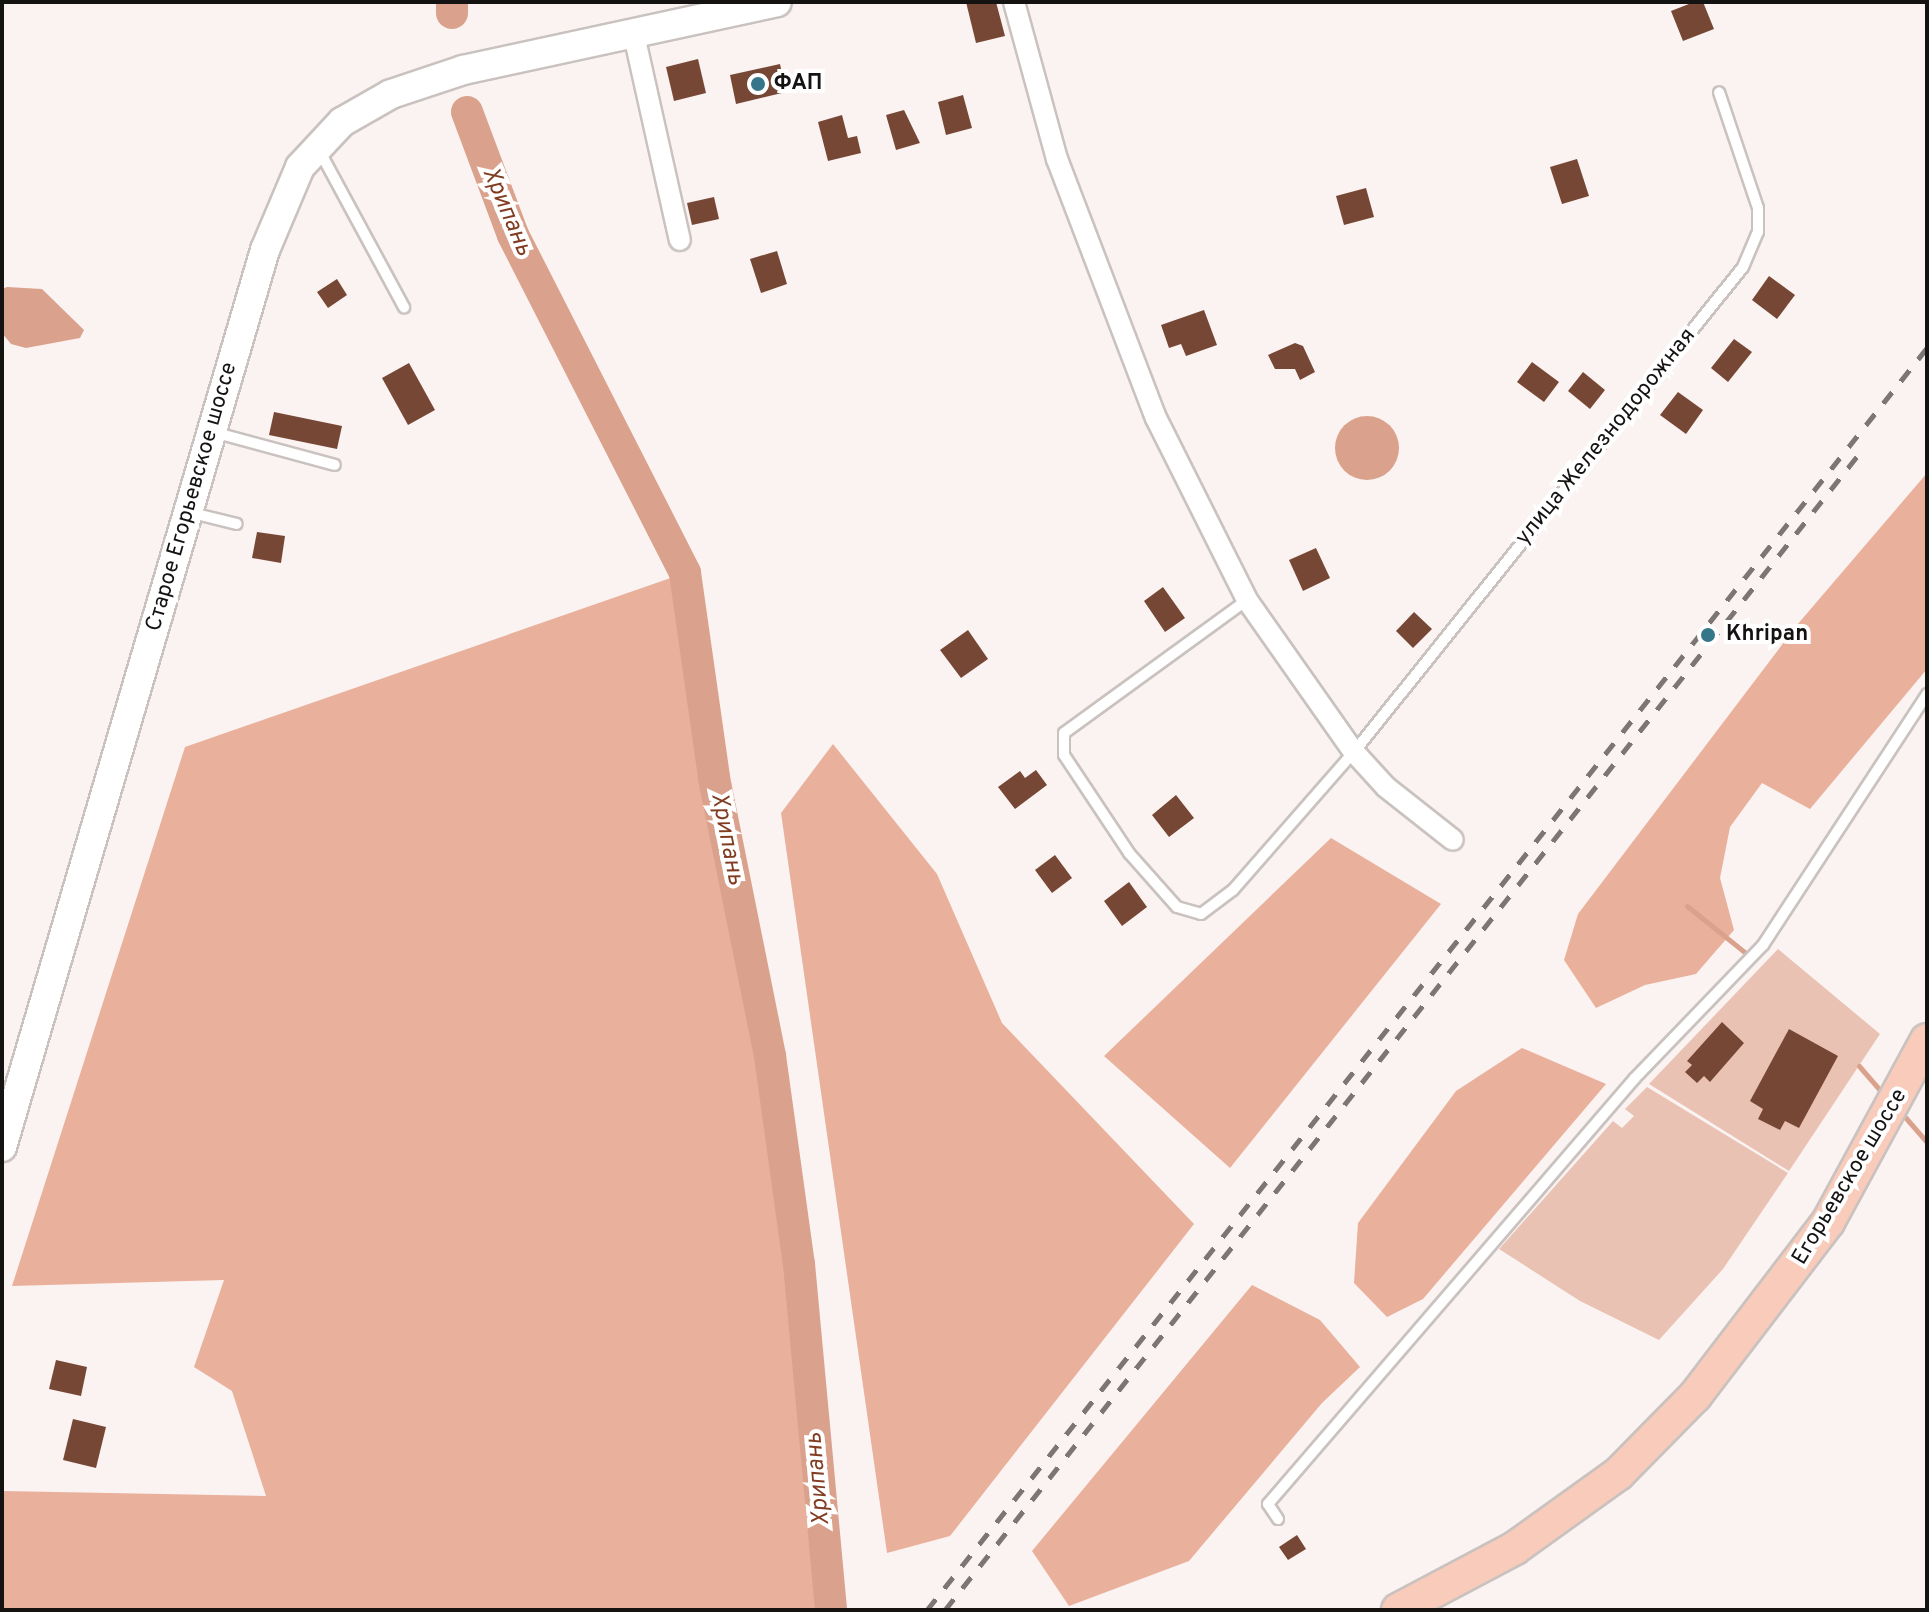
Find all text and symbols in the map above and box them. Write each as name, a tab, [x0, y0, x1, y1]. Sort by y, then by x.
place label: ФАП	[774, 71, 822, 97]
marker: ФАП	[749, 75, 767, 93]
water label: Хрипань	[475, 163, 537, 261]
street label: улица Железнодорожная	[1510, 323, 1702, 551]
street label: Старое Егорьевское шоссе	[141, 360, 243, 634]
place label: Khripan	[1726, 622, 1808, 648]
marker: Khripan	[1697, 624, 1719, 646]
water label: Хрипань	[703, 791, 749, 887]
street label: Егорьевское шоссе	[1787, 1084, 1913, 1270]
water label: Хрипань	[801, 1431, 837, 1527]

